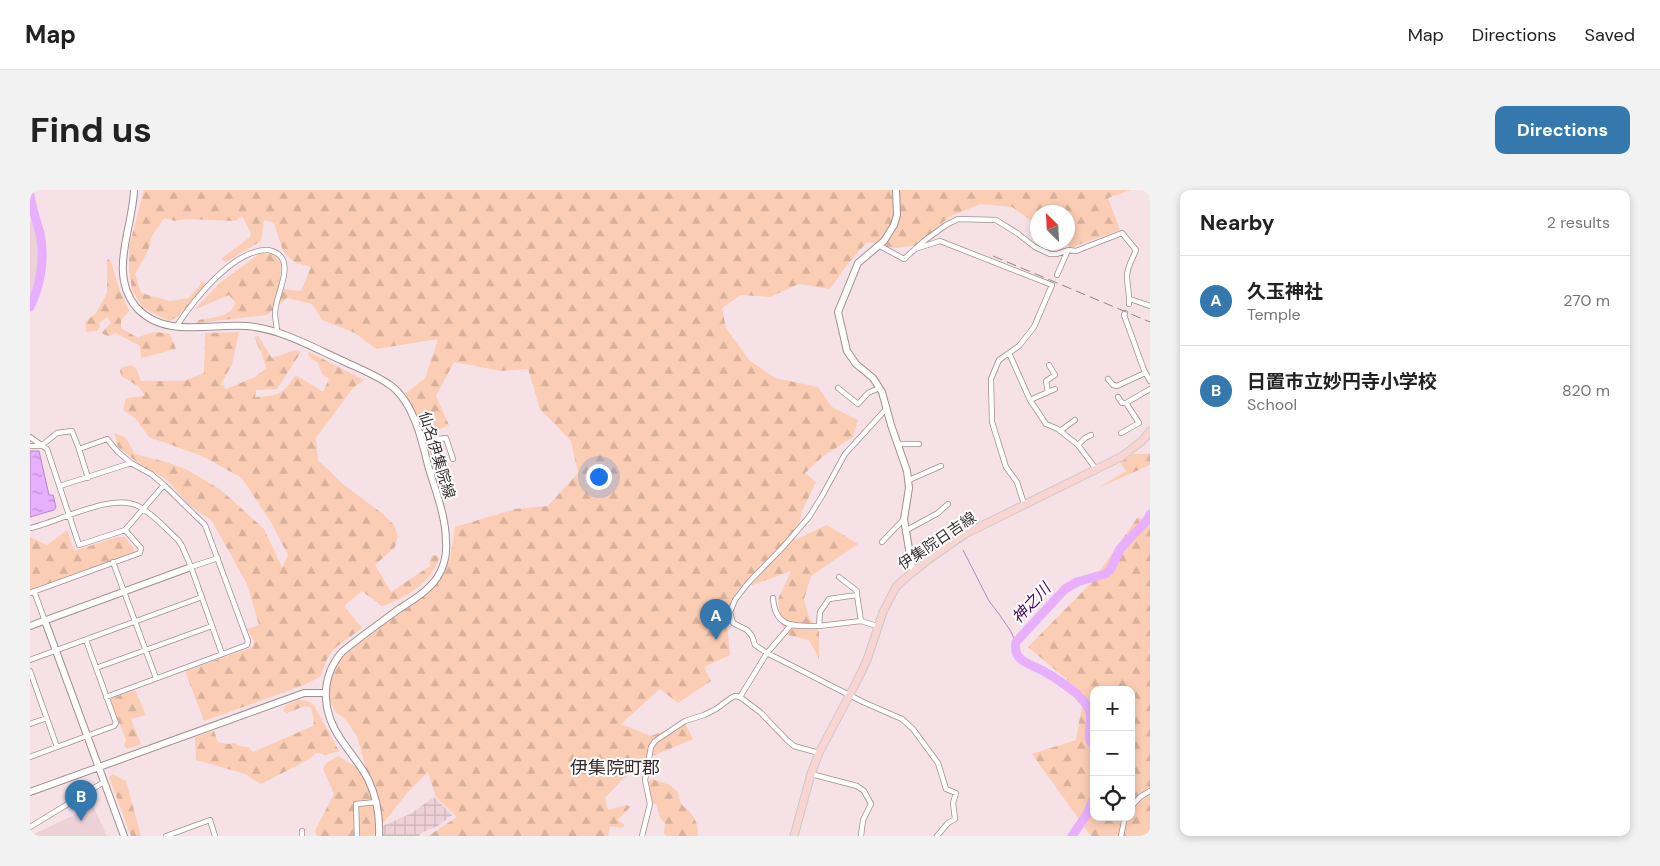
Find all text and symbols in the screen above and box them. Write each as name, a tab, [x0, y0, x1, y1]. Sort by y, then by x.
text: Map	[25, 19, 76, 50]
text: Map	[1408, 23, 1444, 47]
text: Directions	[1472, 23, 1557, 47]
text: Saved	[1585, 23, 1635, 47]
button: Directions	[1495, 106, 1630, 154]
text: Find us	[30, 107, 152, 153]
north arrow	[1030, 205, 1075, 250]
text: Nearby	[1200, 209, 1274, 237]
text: 2 results	[1547, 212, 1610, 233]
text: 久玉神社	[1247, 279, 1323, 304]
text: A	[1210, 290, 1222, 311]
text: 270 m	[1563, 290, 1610, 311]
text: Temple	[1247, 304, 1301, 325]
text: 日置市立妙円寺小学校	[1247, 369, 1437, 394]
text: B	[1211, 380, 1221, 401]
text: 820 m	[1562, 380, 1610, 401]
text: School	[1247, 394, 1297, 415]
street label: 仙名伊集院線	[414, 409, 460, 501]
your location	[586, 464, 612, 490]
street label: 伊集院日吉線	[894, 508, 980, 574]
water label: 神之川	[1007, 577, 1056, 628]
pin: A	[700, 599, 732, 640]
map controls	[1090, 686, 1135, 821]
button: +	[1090, 686, 1135, 731]
button: −	[1090, 731, 1135, 776]
district label: 伊集院町郡	[570, 756, 660, 780]
button: locate	[1090, 776, 1135, 821]
pin: B	[65, 780, 97, 821]

